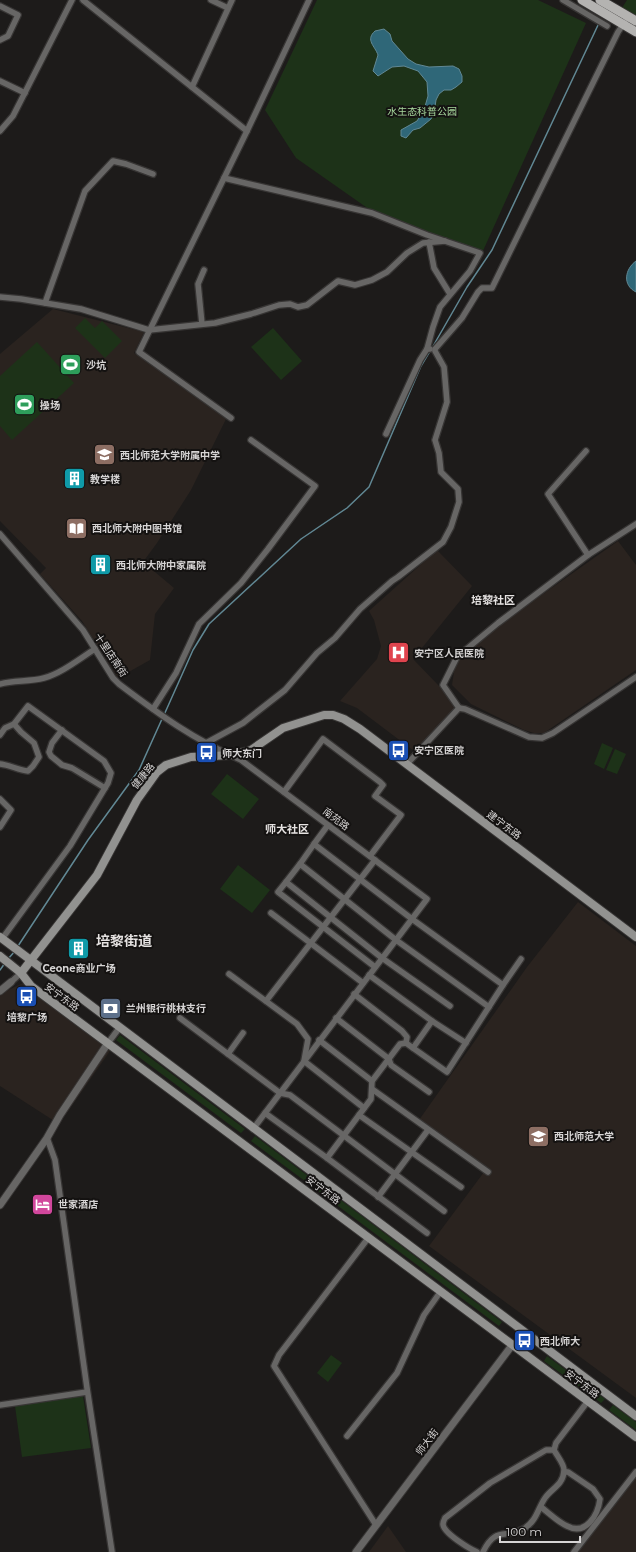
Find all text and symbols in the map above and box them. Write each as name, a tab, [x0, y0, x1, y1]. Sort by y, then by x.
park label: 水生态科普公园	[387, 105, 457, 118]
sports icon: 沙坑	[57, 352, 83, 378]
place label: 沙坑	[86, 359, 106, 372]
sports icon: 操场	[12, 392, 38, 418]
place label: 操场	[40, 399, 60, 412]
school or university icon: 西北师范大学附属中学	[91, 442, 117, 468]
place label: 西北师范大学附属中学	[120, 449, 220, 462]
building icon: 教学楼	[62, 466, 88, 492]
place label: 教学楼	[90, 473, 120, 486]
library icon: 西北师大附中图书馆	[63, 515, 89, 541]
place label: 西北师大附中图书馆	[92, 522, 182, 535]
building icon: 西北师大附中家属院	[87, 552, 113, 578]
place label: 西北师大附中家属院	[116, 559, 206, 572]
district label: 培黎社区	[471, 593, 515, 607]
street label: 十里店南街	[92, 631, 130, 679]
hospital icon: 安宁区人民医院	[386, 640, 412, 666]
place label: 安宁区人民医院	[414, 647, 484, 660]
bus stop icon: 安宁区医院	[386, 737, 412, 763]
bus stop icon: 师大东门	[194, 740, 220, 766]
place label: 安宁区医院	[414, 744, 464, 757]
place label: 师大东门	[222, 747, 262, 760]
street label: 健康路	[129, 760, 157, 792]
street label: 南苑路	[320, 805, 352, 833]
street label: 建宁东路	[484, 808, 524, 842]
district label: 师大社区	[265, 822, 309, 836]
district label: 培黎街道	[96, 932, 152, 950]
building icon: Ceone商业广场	[66, 935, 92, 961]
place label: Ceone商业广场	[42, 962, 116, 975]
street label: 安宁东路	[42, 980, 82, 1014]
bus stop icon: 培黎广场	[14, 984, 40, 1010]
bank icon: 兰州银行桃林支行	[98, 995, 124, 1021]
place label: 兰州银行桃林支行	[126, 1002, 206, 1015]
place label: 培黎广场	[7, 1011, 47, 1024]
school or university icon: 西北师范大学	[526, 1123, 552, 1149]
place label: 西北师范大学	[554, 1130, 614, 1143]
street label: 安宁东路	[303, 1173, 343, 1207]
hotel icon: 世家酒店	[29, 1191, 55, 1217]
place label: 世家酒店	[58, 1198, 98, 1211]
bus stop icon: 西北师大	[511, 1328, 537, 1354]
place label: 西北师大	[540, 1335, 580, 1348]
street label: 安宁东路	[562, 1367, 602, 1401]
street label: 师大街	[413, 1426, 441, 1458]
scale bar	[500, 1518, 580, 1544]
text: 100 m	[506, 1524, 542, 1539]

